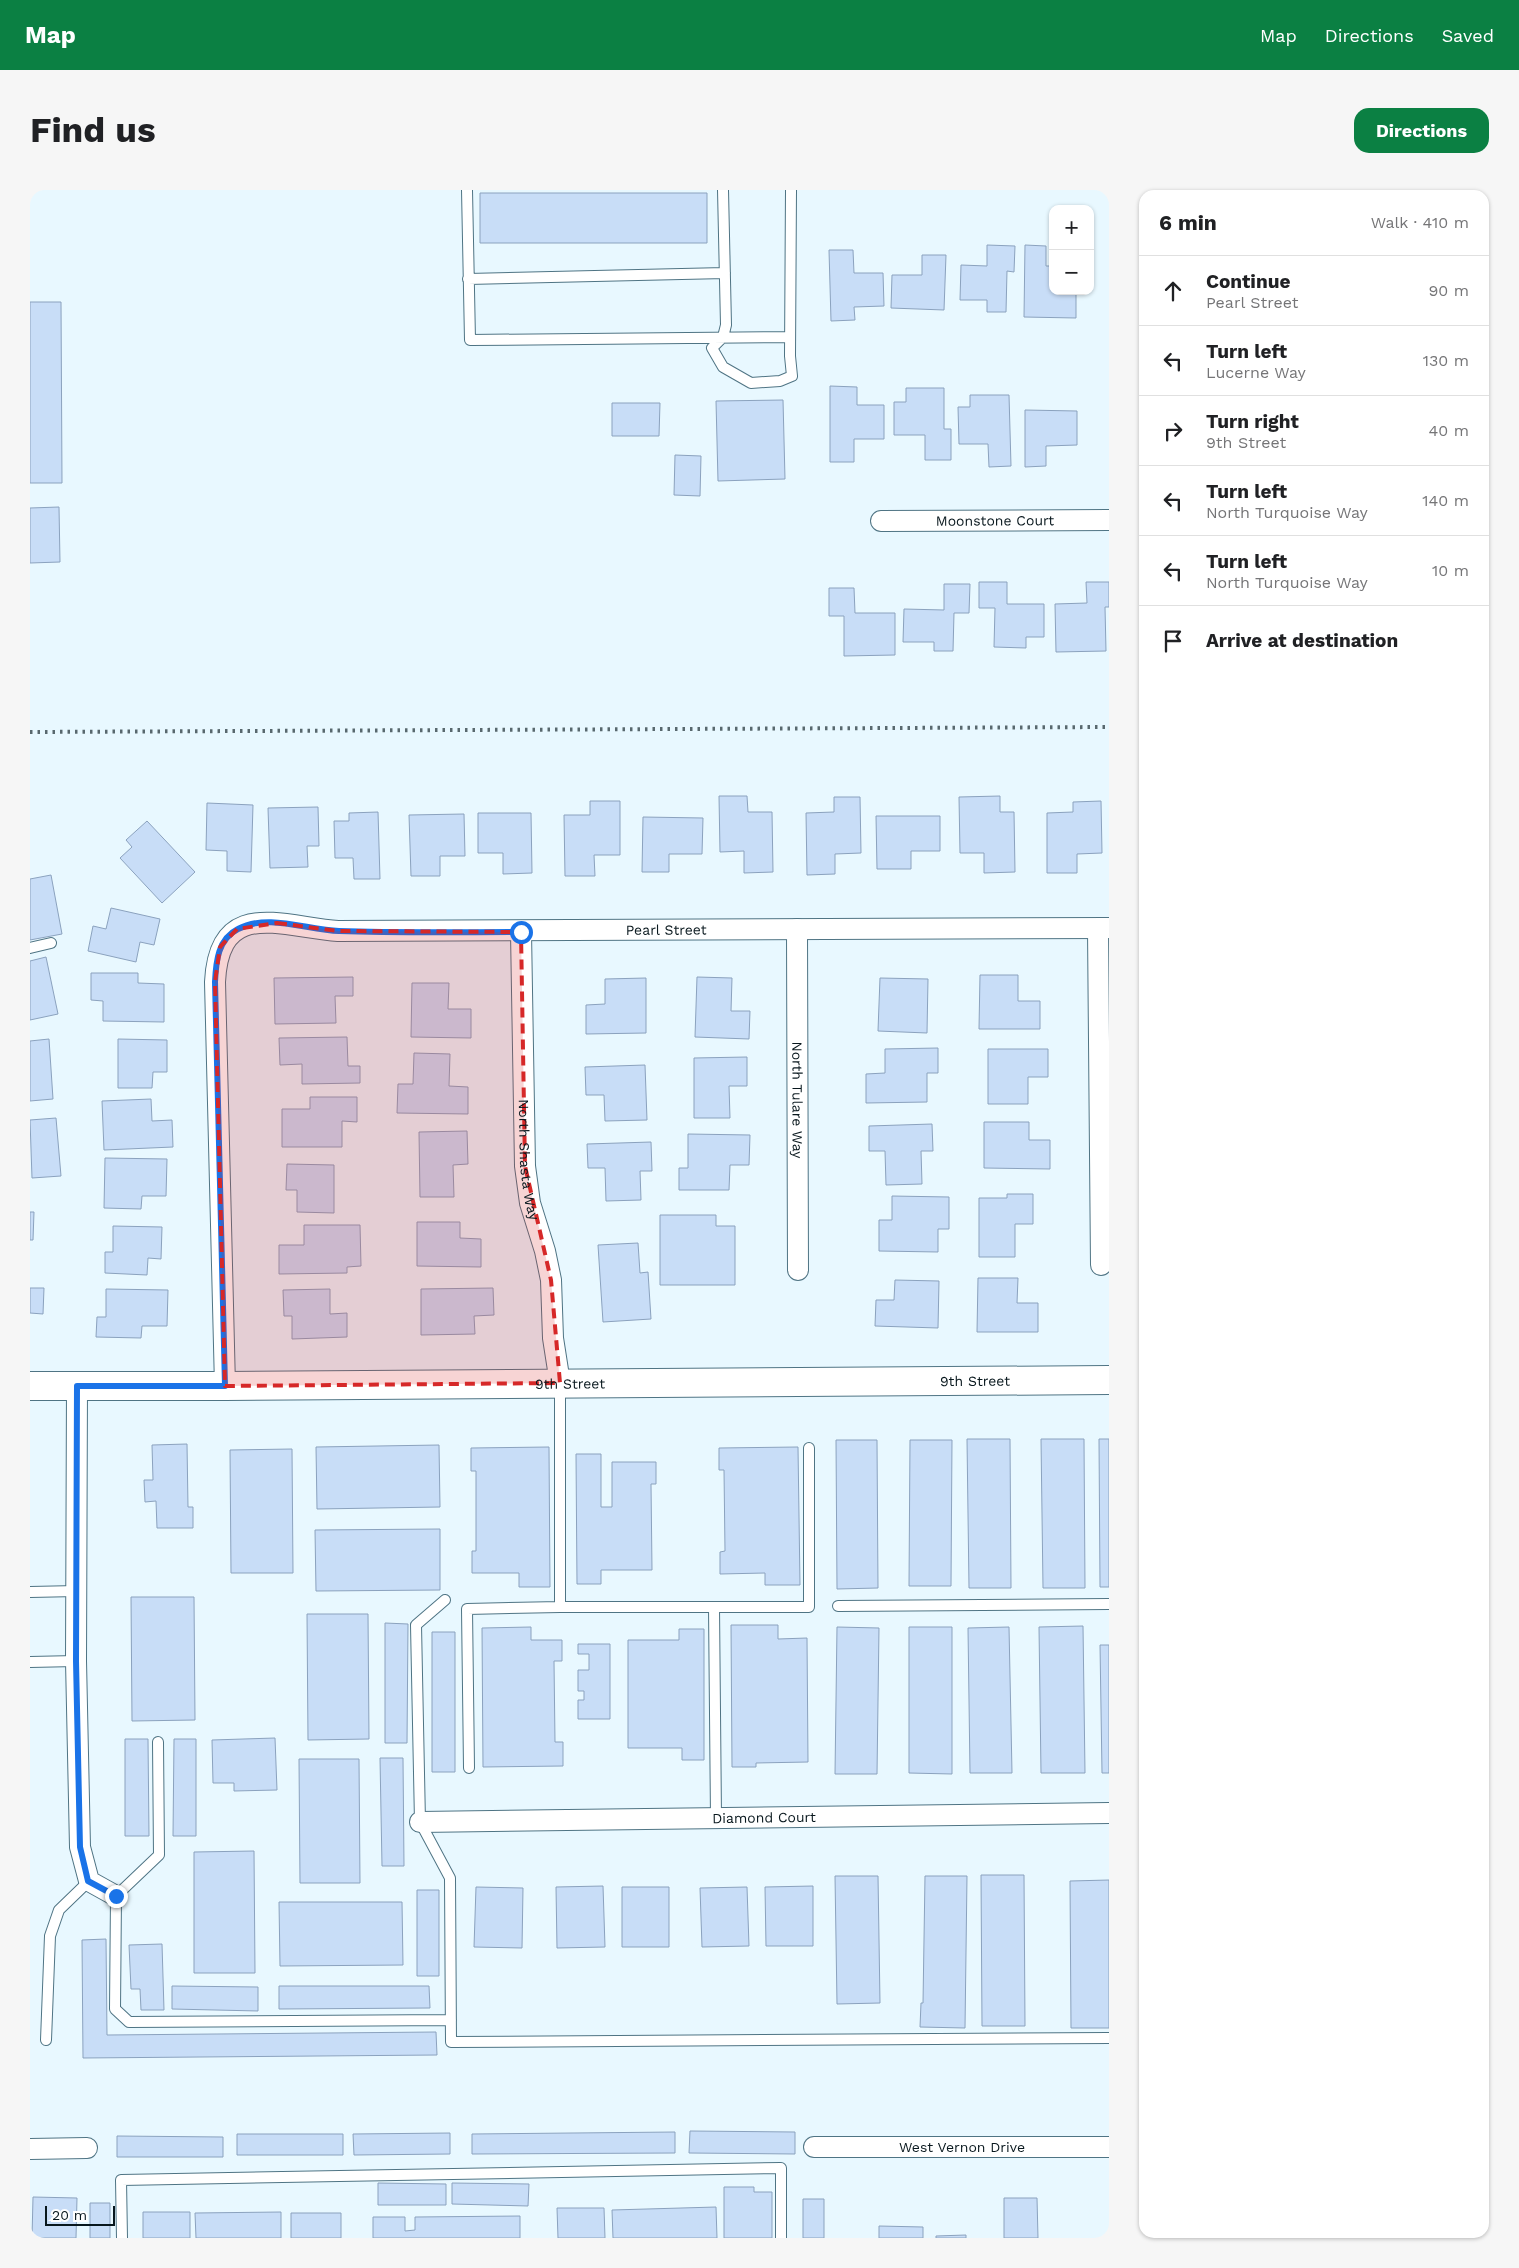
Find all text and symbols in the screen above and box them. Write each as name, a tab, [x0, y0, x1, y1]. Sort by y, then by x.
text: Map	[25, 21, 76, 49]
text: Map	[1260, 25, 1297, 46]
text: Directions	[1325, 25, 1414, 46]
text: Saved	[1442, 25, 1494, 46]
button: Directions	[1354, 108, 1489, 153]
text: Find us	[30, 109, 156, 151]
map controls	[1049, 205, 1094, 295]
button: +	[1049, 205, 1094, 250]
text: 6 min	[1159, 210, 1217, 235]
text: Walk · 410 m	[1371, 213, 1469, 232]
button: −	[1049, 250, 1094, 295]
text: Continue	[1206, 270, 1290, 293]
icon: ahead	[1159, 277, 1187, 305]
text: 90 m	[1428, 281, 1469, 300]
text: Pearl Street	[1206, 293, 1298, 312]
text: Turn left	[1206, 340, 1287, 363]
icon: left	[1159, 347, 1187, 375]
text: 130 m	[1423, 351, 1469, 370]
text: Lucerne Way	[1206, 363, 1306, 382]
text: Turn right	[1206, 410, 1299, 433]
icon: right	[1159, 417, 1187, 445]
text: 40 m	[1429, 421, 1469, 440]
text: 9th Street	[1206, 433, 1286, 452]
text: Turn left	[1206, 480, 1287, 503]
icon: left	[1159, 487, 1187, 515]
text: 140 m	[1422, 491, 1469, 510]
text: North Turquoise Way	[1206, 503, 1368, 522]
street label: Moonstone Court	[936, 512, 1054, 529]
text: Turn left	[1206, 550, 1287, 573]
icon: left	[1159, 557, 1187, 585]
text: 10 m	[1432, 561, 1469, 580]
text: North Turquoise Way	[1206, 573, 1368, 592]
icon: arrive	[1159, 627, 1187, 655]
text: Arrive at destination	[1206, 629, 1398, 652]
route start	[510, 921, 533, 944]
street label: Pearl Street	[626, 922, 707, 938]
street label: North Tulare Way	[789, 1041, 806, 1159]
street label: North Shasta Way	[516, 1099, 543, 1223]
street label: 9th Street	[940, 1373, 1010, 1389]
street label: 9th Street	[535, 1375, 605, 1392]
street label: Diamond Court	[712, 1809, 816, 1826]
route end	[105, 1885, 128, 1908]
street label: West Vernon Drive	[899, 2139, 1025, 2155]
scale bar	[45, 2203, 115, 2226]
text: 20 m	[52, 2207, 87, 2223]

